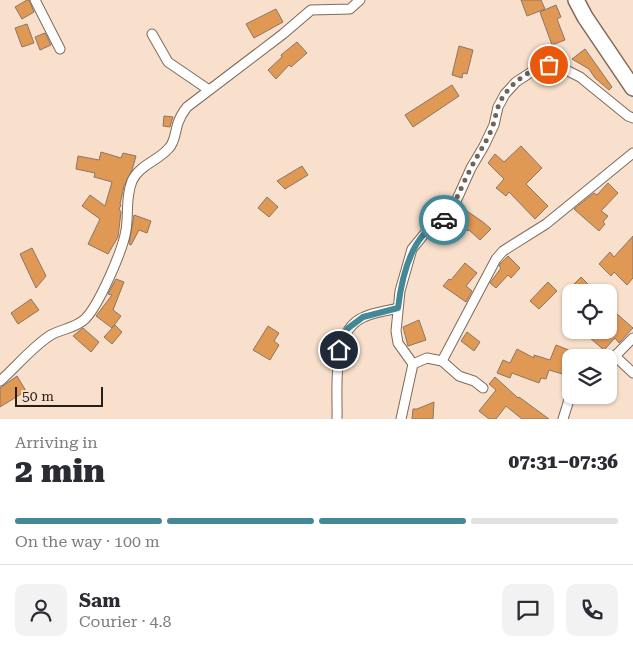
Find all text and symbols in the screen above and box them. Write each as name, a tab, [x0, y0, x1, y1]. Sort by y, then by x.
pin	[528, 44, 570, 86]
icon: bag	[535, 51, 563, 79]
courier	[419, 195, 469, 245]
icon: car	[430, 206, 458, 234]
map controls	[562, 284, 617, 404]
button: locate	[562, 284, 617, 339]
pin	[318, 329, 360, 371]
icon: home	[325, 336, 353, 364]
button: layers	[562, 349, 617, 404]
scale bar	[15, 384, 102, 407]
text: 50 m	[22, 388, 54, 404]
text: Arriving in	[15, 433, 98, 452]
text: 07:31–07:36	[509, 450, 618, 473]
text: 2 min	[15, 452, 105, 490]
text: On the way · 100 m	[15, 532, 160, 551]
button: person	[15, 584, 67, 636]
button: chat	[502, 584, 554, 636]
button: phone	[566, 584, 618, 636]
text: Sam	[79, 589, 121, 612]
text: Courier · 4.8	[79, 612, 172, 631]

